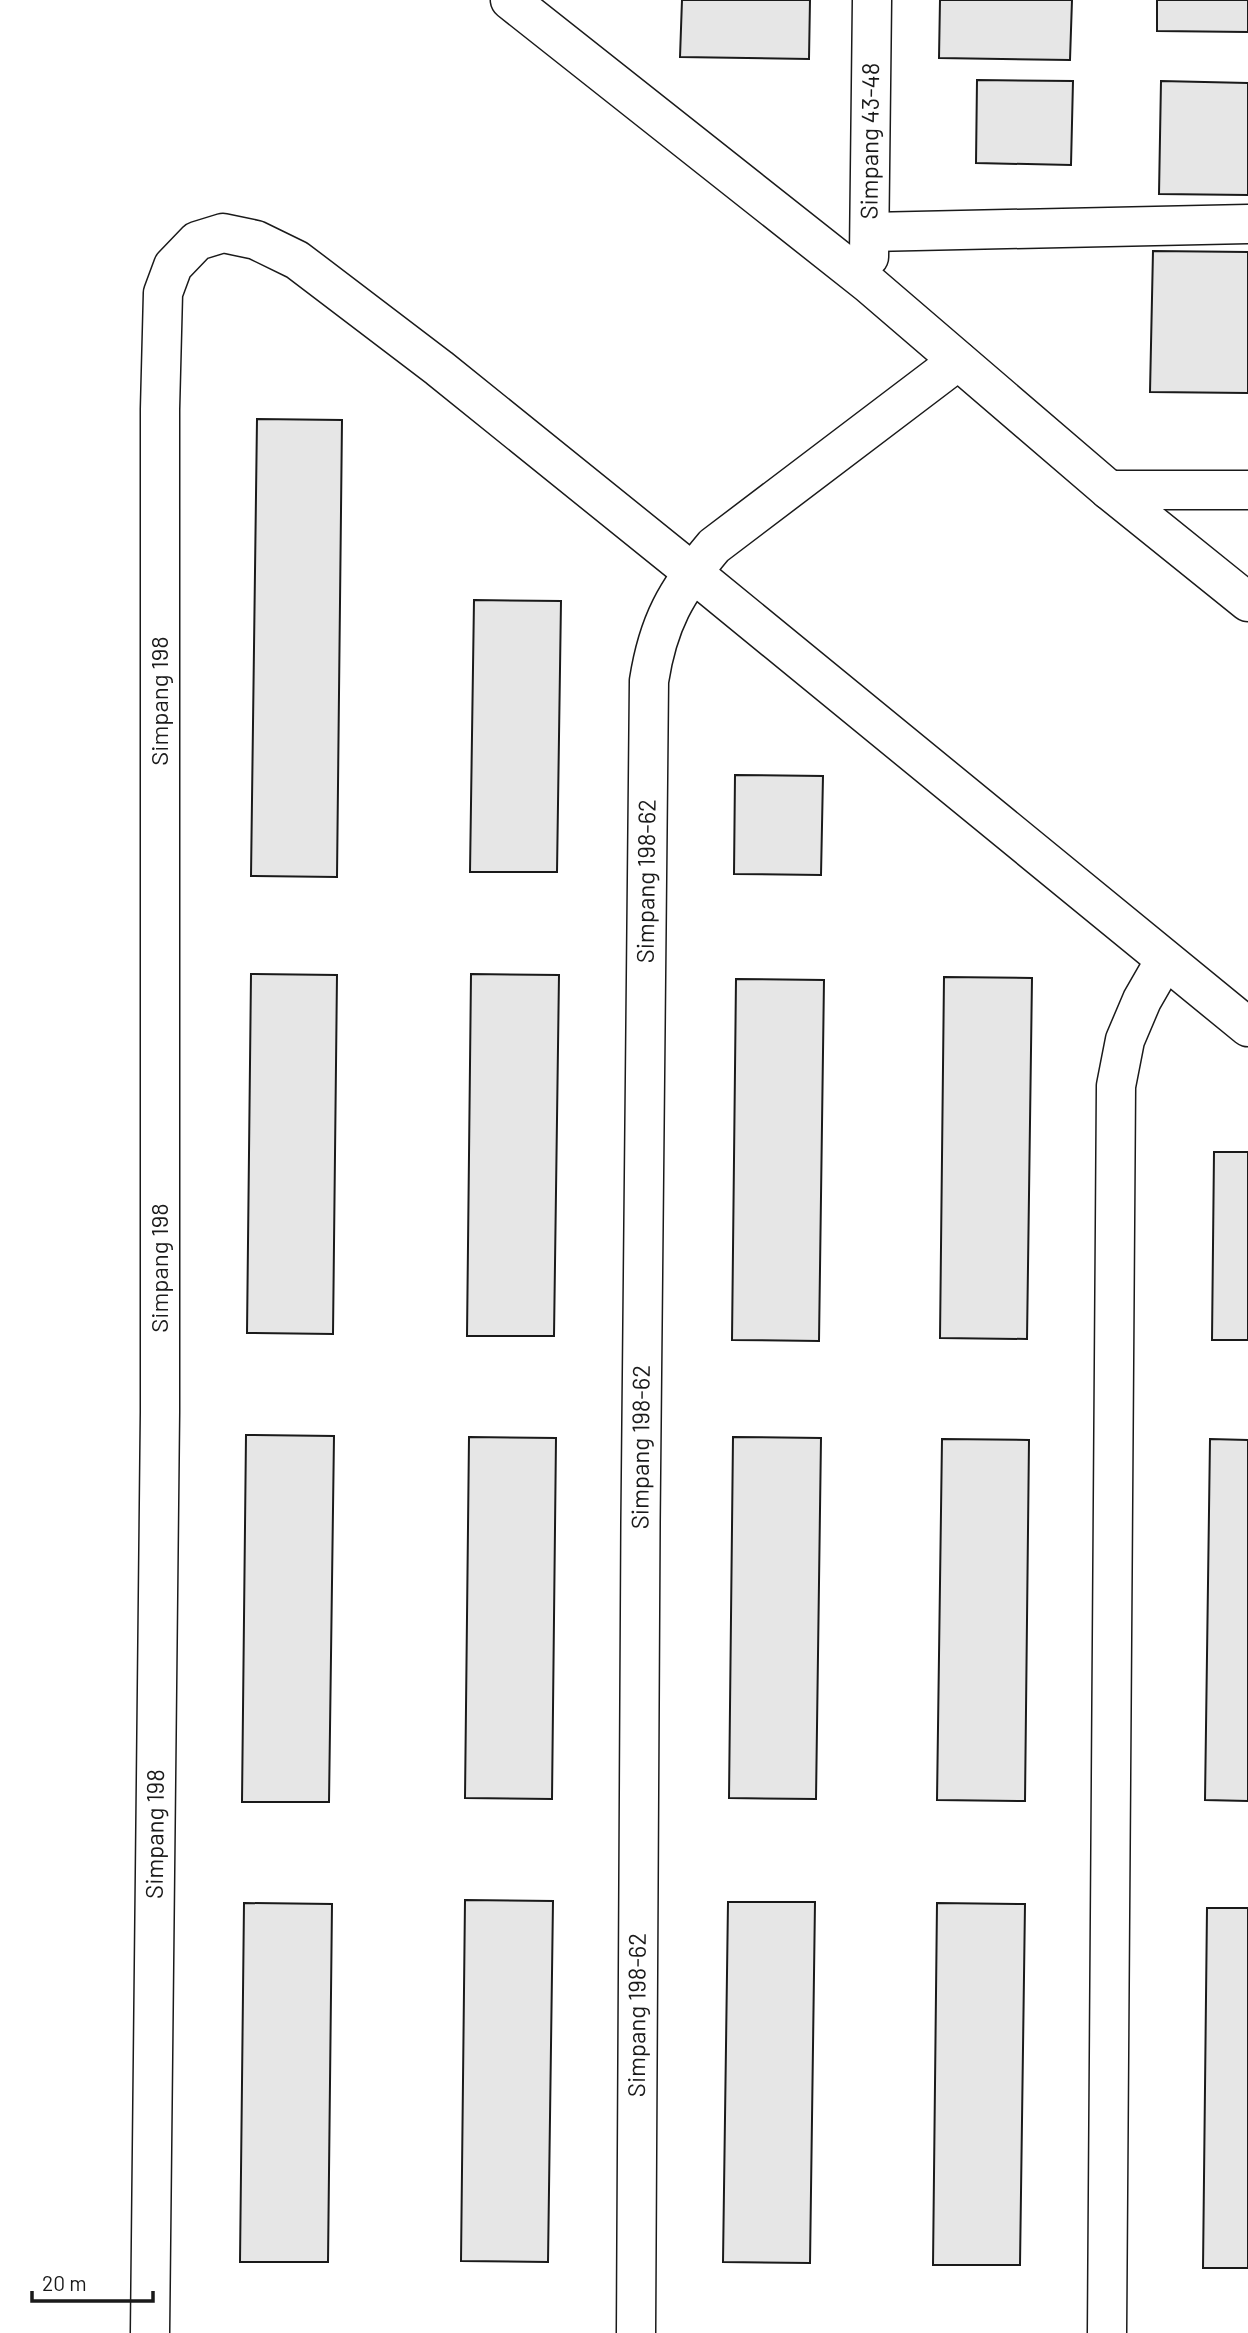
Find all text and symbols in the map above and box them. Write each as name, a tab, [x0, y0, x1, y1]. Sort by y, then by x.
street label: Simpang 43-48	[853, 62, 884, 220]
street label: Simpang 198	[144, 636, 173, 766]
street label: Simpang 198-62	[630, 799, 661, 963]
street label: Simpang 198	[144, 1203, 173, 1333]
street label: Simpang 198-62	[624, 1365, 655, 1529]
street label: Simpang 198	[139, 1769, 169, 1899]
street label: Simpang 198-62	[621, 1933, 651, 2097]
scale bar	[32, 2260, 152, 2304]
text: 20 m	[42, 2270, 87, 2295]

